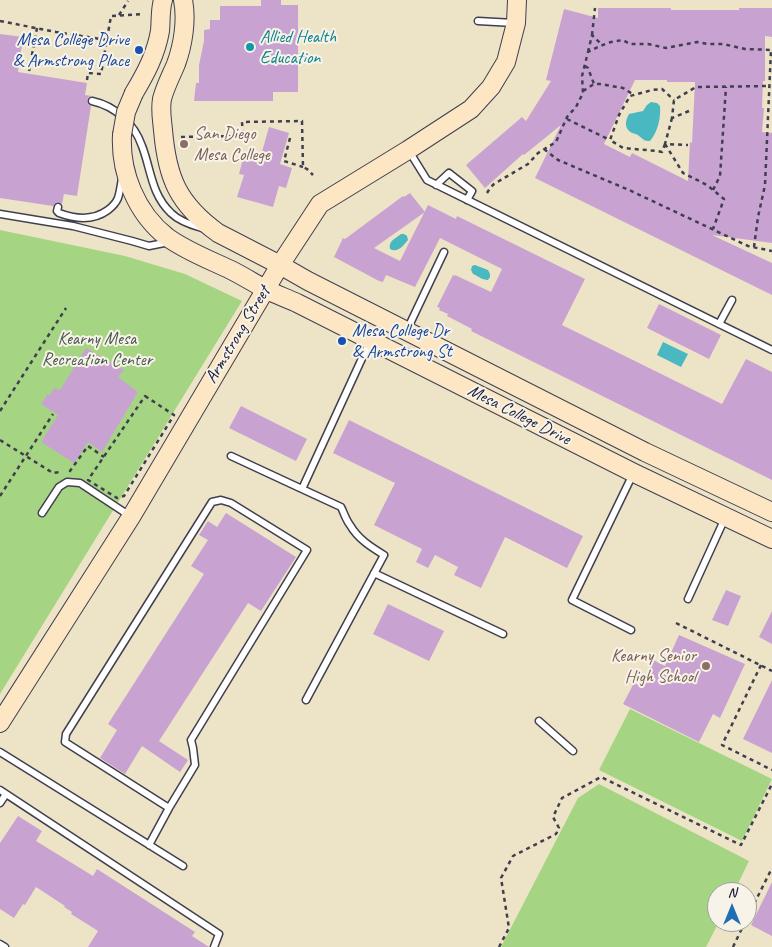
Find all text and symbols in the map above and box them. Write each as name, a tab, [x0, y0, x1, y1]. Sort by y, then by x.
place label: Allied Health Education	[260, 26, 336, 68]
place label: Mesa College Drive & Armstrong Place	[13, 29, 129, 72]
marker: Allied Health Education	[244, 41, 256, 53]
marker: Mesa College Drive & Armstrong Place	[133, 44, 145, 56]
place label: San Diego Mesa College	[194, 123, 270, 166]
marker: San Diego Mesa College	[178, 138, 190, 150]
street label: Armstrong Street	[201, 283, 275, 387]
place label: Mesa College Dr & Armstrong St	[352, 320, 452, 362]
park label: Kearny Mesa Recreation Center	[42, 328, 152, 370]
marker: Mesa College Dr & Armstrong St	[336, 335, 348, 347]
street label: Mesa College Drive	[464, 380, 574, 450]
place label: Kearny Senior High School	[611, 645, 696, 688]
marker: Kearny Senior High School	[700, 660, 712, 672]
north arrow	[707, 882, 757, 932]
text: N	[728, 884, 736, 901]

